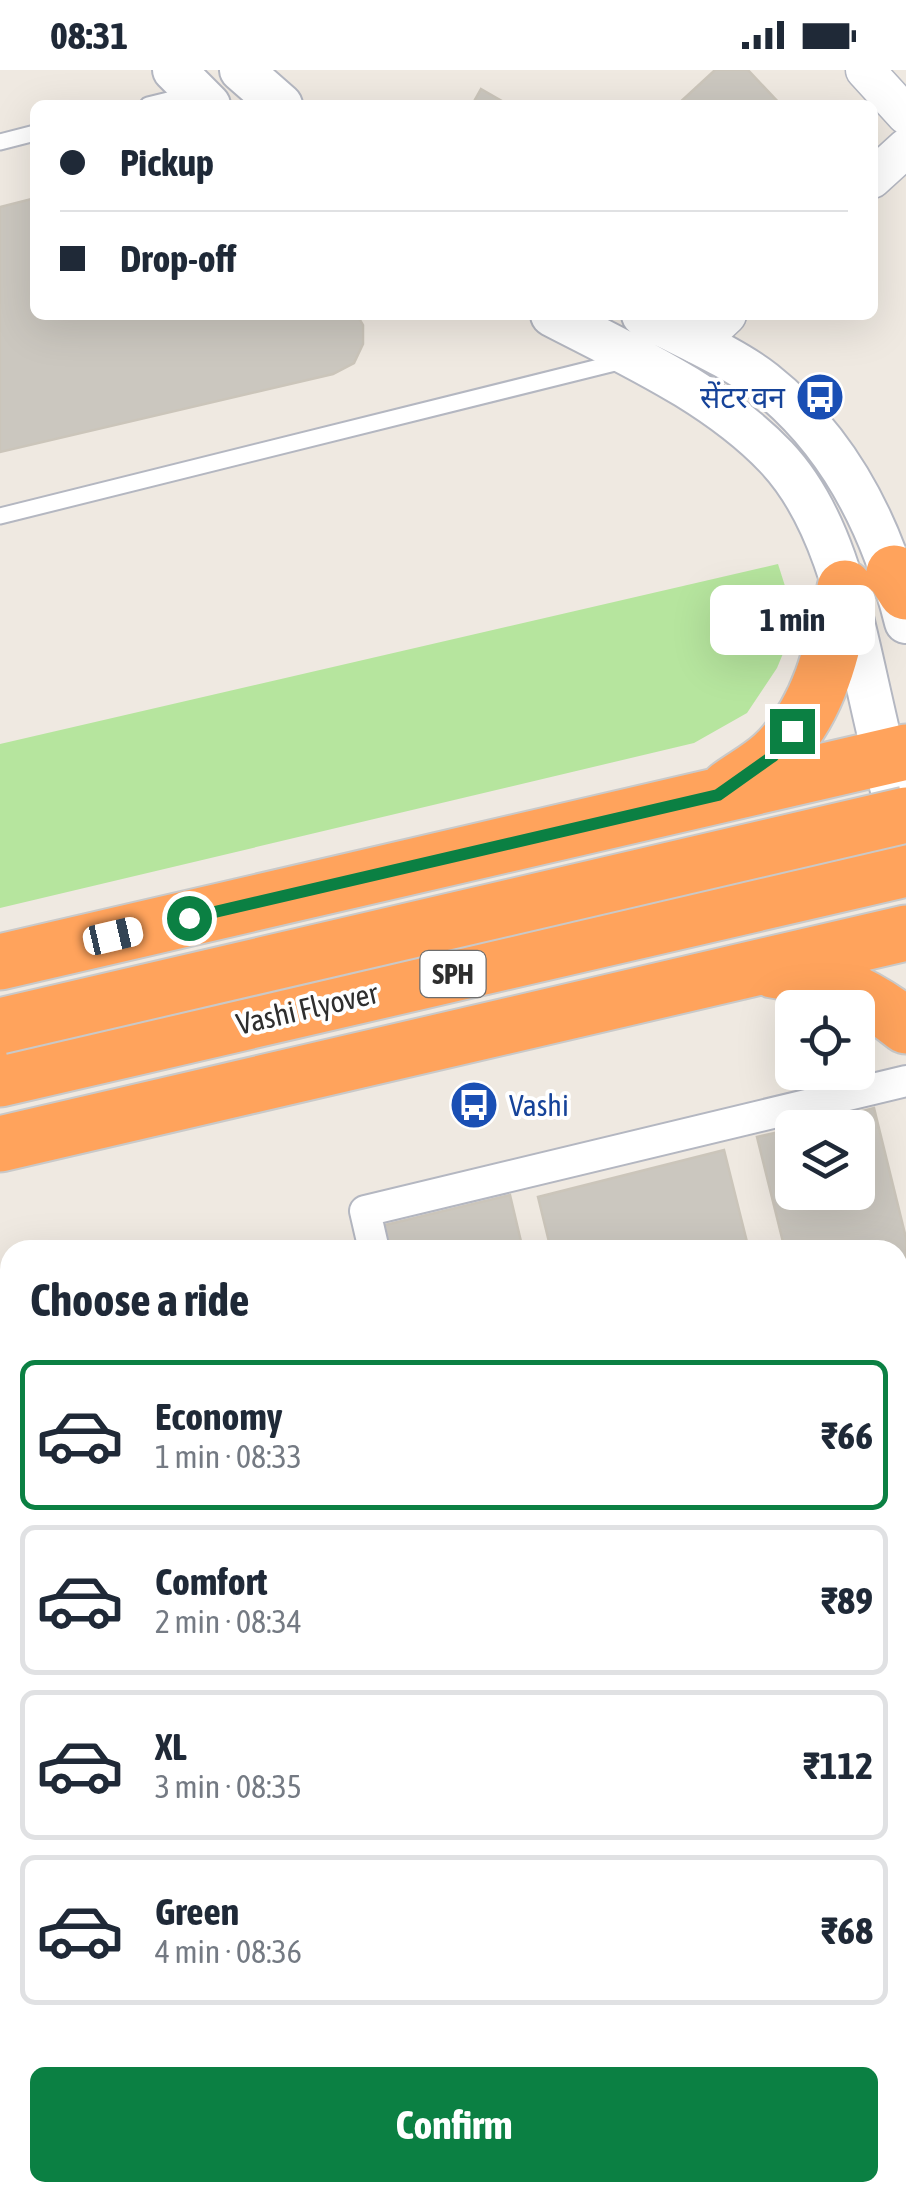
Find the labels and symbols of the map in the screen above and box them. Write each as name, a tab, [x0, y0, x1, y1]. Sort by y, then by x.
bus stop icon: सेंटर वन	[794, 371, 846, 423]
place label: सेंटर वन	[700, 380, 786, 414]
callout: 1 min	[710, 586, 874, 656]
route end	[770, 709, 815, 754]
route start	[167, 896, 212, 941]
car	[80, 915, 146, 957]
road number: SPH	[420, 951, 486, 997]
street label: Vashi Flyover	[233, 975, 382, 1041]
bus stop icon: Vashi	[448, 1079, 500, 1131]
place label: Vashi	[509, 1088, 569, 1122]

